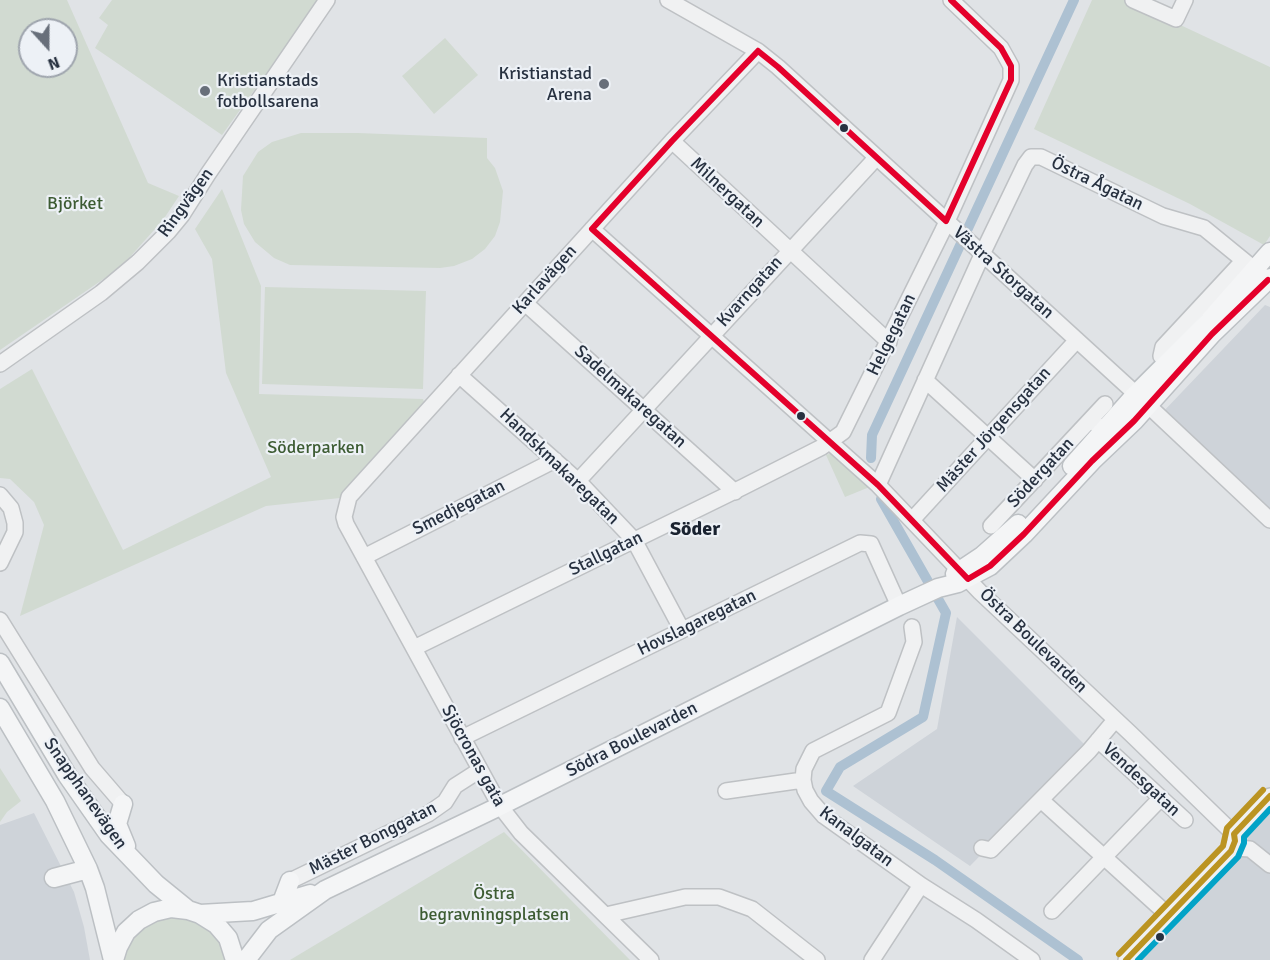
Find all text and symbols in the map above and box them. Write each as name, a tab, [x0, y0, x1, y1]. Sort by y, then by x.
north arrow	[18, 18, 78, 78]
text: N	[45, 52, 63, 74]
place label: Kristianstad Arena	[499, 63, 592, 106]
place label: Kristianstads fotbollsarena	[217, 70, 319, 112]
marker: Kristianstad Arena	[597, 77, 611, 91]
marker: Kristianstads fotbollsarena	[198, 84, 212, 98]
unlabelled marker	[838, 122, 850, 134]
street label: Östra Ågatan	[1047, 152, 1147, 216]
street label: Milnergatan	[685, 153, 769, 233]
street label: Ringvägen	[154, 164, 218, 242]
park label: Björket	[47, 193, 103, 215]
street label: Västra Storgatan	[948, 222, 1058, 324]
street label: Karlavägen	[508, 241, 582, 319]
street label: Kvarngatan	[713, 252, 787, 332]
street label: Helgegatan	[863, 290, 921, 380]
street label: Sadelmakaregatan	[569, 341, 691, 453]
street label: Mäster Jörgensgatan	[932, 363, 1056, 497]
street label: Handskmakaregatan	[495, 404, 623, 530]
unlabelled marker	[795, 410, 807, 422]
street label: Södergatan	[1003, 433, 1079, 513]
park label: Söderparken	[267, 437, 365, 459]
street label: Smedjegatan	[409, 476, 509, 540]
district label: Söder	[670, 518, 720, 542]
street label: Stallgatan	[566, 527, 646, 581]
street label: Östra Boulevarden	[975, 584, 1091, 698]
street label: Hovslagaregatan	[634, 585, 760, 661]
street label: Södra Boulevarden	[563, 698, 701, 782]
street label: Sjöcronas gata	[436, 701, 510, 811]
street label: Snapphanevägen	[39, 734, 131, 854]
street label: Vendesgatan	[1098, 739, 1184, 821]
street label: Mäster Bonggatan	[305, 797, 441, 881]
street label: Kanalgatan	[814, 802, 898, 872]
park label: Östra begravningsplatsen	[419, 883, 569, 926]
unlabelled marker	[1154, 931, 1166, 943]

